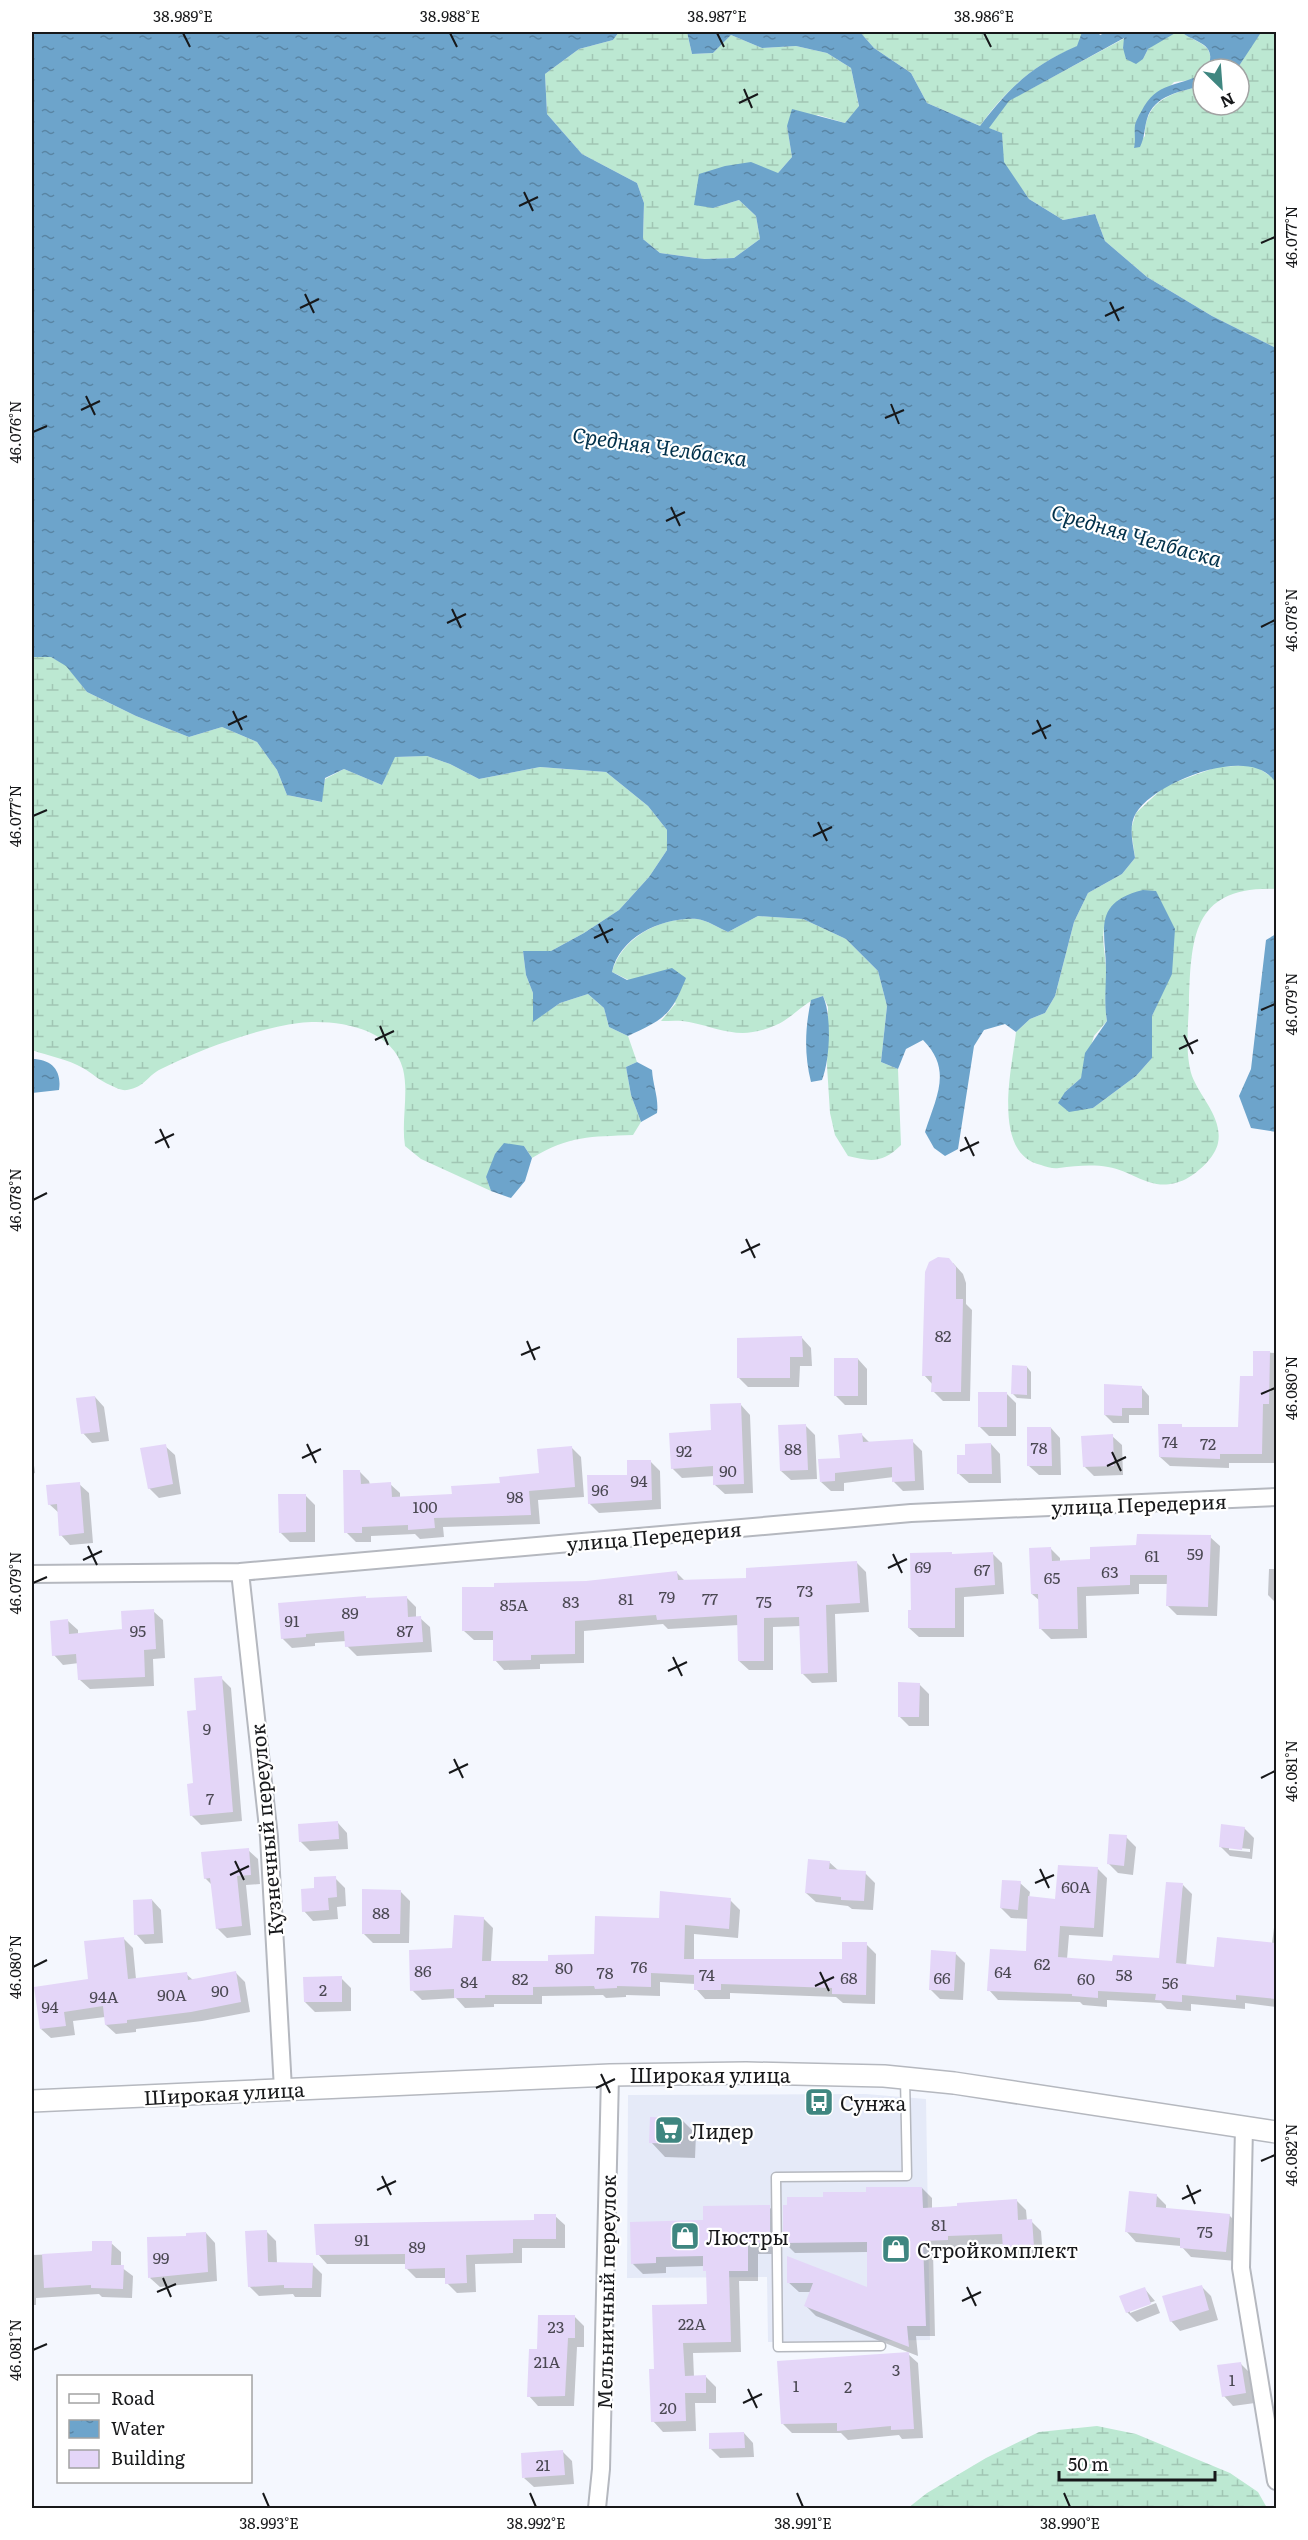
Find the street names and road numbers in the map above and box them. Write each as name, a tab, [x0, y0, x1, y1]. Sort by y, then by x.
street label: улица Передерия	[1051, 1485, 1227, 1521]
street label: улица Передерия	[565, 1512, 743, 1558]
street label: Кузнечный переулок	[241, 1722, 289, 1937]
street label: Широкая улица	[629, 2059, 791, 2089]
street label: Широкая улица	[143, 2073, 305, 2111]
street label: Мельничный переулок	[588, 2174, 622, 2410]

